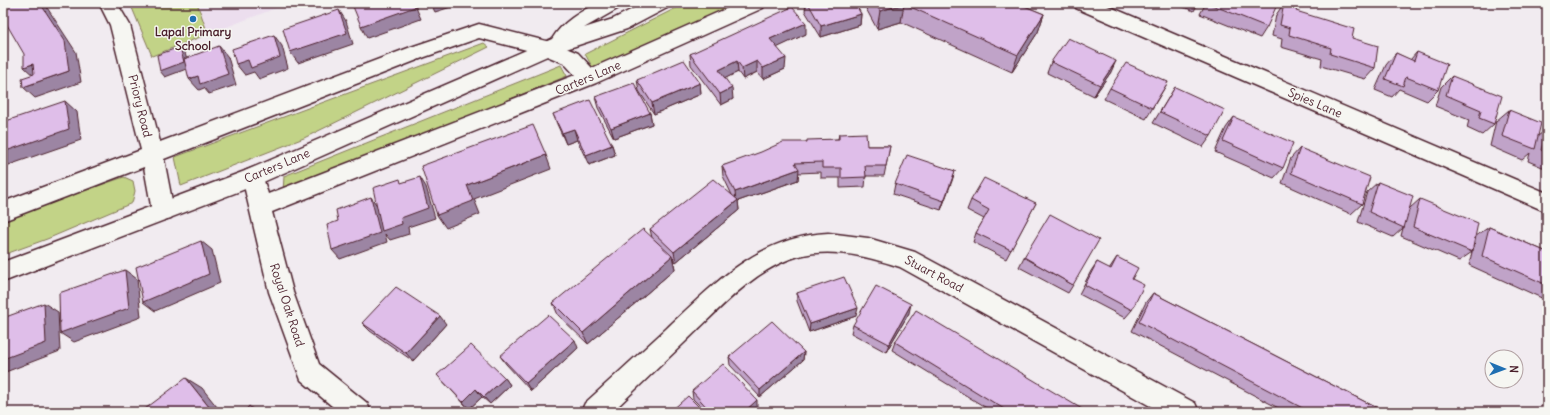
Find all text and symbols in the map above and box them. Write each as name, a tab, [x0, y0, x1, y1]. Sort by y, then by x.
marker: Lapal Primary School	[188, 14, 198, 24]
place label: Lapal Primary School	[155, 24, 231, 53]
street label: Carters Lane	[553, 57, 623, 98]
street label: Priory Road	[125, 73, 156, 139]
street label: Spies Lane	[1286, 84, 1345, 121]
street label: Carters Lane	[242, 145, 312, 186]
street label: Stuart Road	[902, 252, 966, 295]
street label: Royal Oak Road	[267, 261, 308, 348]
north arrow	[1484, 349, 1524, 389]
text: N	[1507, 365, 1521, 373]

